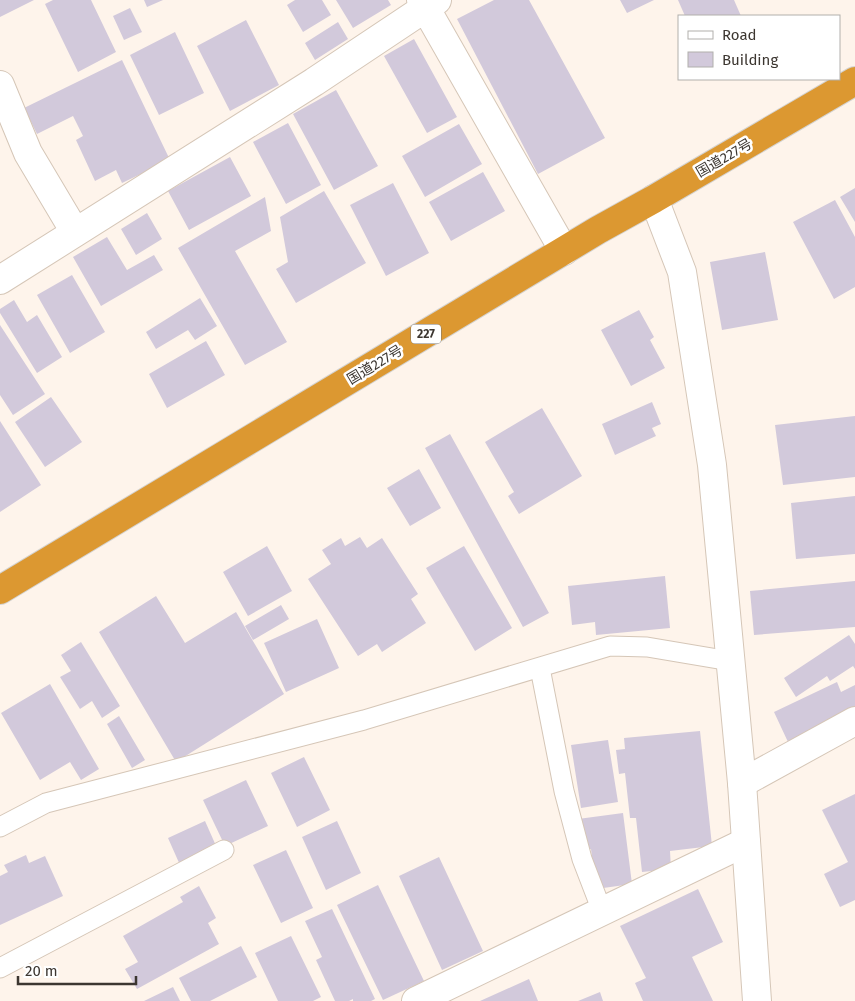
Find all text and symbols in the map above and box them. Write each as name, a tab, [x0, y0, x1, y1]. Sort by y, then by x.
legend	[678, 15, 840, 80]
text: Road	[722, 26, 757, 44]
text: Building	[722, 51, 778, 69]
street label: 国道227号	[693, 135, 755, 181]
road number: 227	[411, 324, 441, 344]
street label: 国道227号	[344, 342, 406, 388]
scale bar	[18, 954, 135, 986]
text: 20 m	[25, 962, 58, 980]

